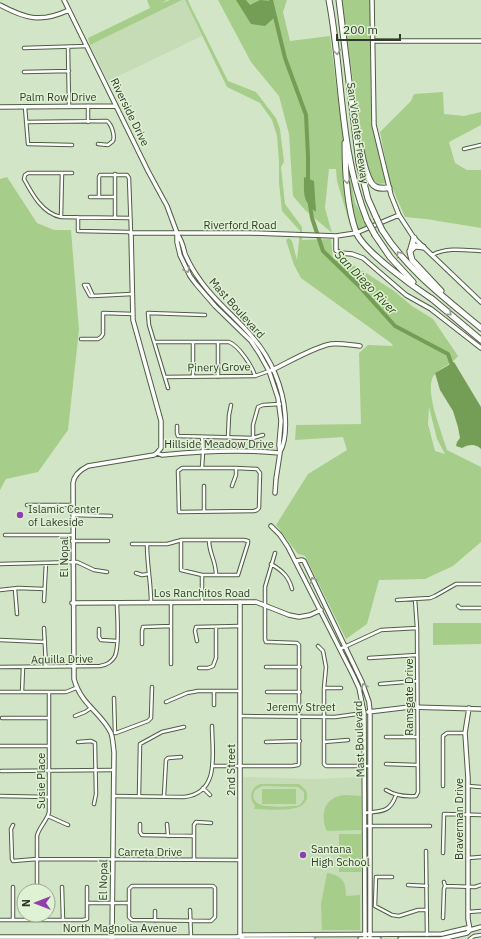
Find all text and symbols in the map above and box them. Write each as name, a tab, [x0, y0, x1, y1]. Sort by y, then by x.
scale bar	[337, 16, 400, 42]
text: 200 m	[343, 22, 378, 37]
one-way arrow	[332, 49, 341, 55]
street label: Riverside Drive	[108, 76, 152, 148]
street label: San Vicente Freeway	[344, 81, 372, 185]
street label: Palm Row Drive	[19, 90, 97, 104]
one-way arrow	[342, 178, 351, 184]
street label: Riverford Road	[203, 218, 277, 232]
water label: San Diego River	[332, 247, 401, 318]
one-way arrow	[396, 251, 403, 258]
one-way arrow	[183, 266, 190, 273]
street label: Mast Boulevard	[206, 275, 268, 341]
one-way arrow	[444, 309, 452, 316]
street label: Pinery Grove	[187, 359, 251, 375]
street label: Hillside Meadow Drive	[164, 437, 274, 451]
place label: Islamic Center of Lakeside	[28, 502, 100, 529]
marker: Islamic Center of Lakeside	[15, 510, 25, 520]
street label: El Nopal	[57, 536, 71, 578]
one-way arrow	[310, 577, 318, 585]
street label: Los Ranchitos Road	[154, 586, 250, 600]
street label: Aquilla Drive	[31, 651, 93, 667]
street label: Ramsgate Drive	[402, 658, 416, 736]
one-way arrow	[360, 683, 368, 690]
street label: Jeremy Street	[266, 700, 336, 714]
street label: Mast Boulevard	[351, 700, 367, 778]
street label: 2nd Street	[224, 744, 238, 796]
street label: Susie Place	[34, 753, 48, 809]
street label: Braverman Drive	[452, 778, 466, 860]
place label: Santana High School	[311, 842, 370, 869]
street label: Carreta Drive	[118, 845, 182, 859]
marker: Santana High School	[298, 850, 308, 860]
street label: El Nopal	[96, 859, 110, 901]
north arrow	[16, 883, 56, 923]
text: N	[19, 899, 33, 907]
street label: North Magnolia Avenue	[63, 921, 177, 935]

